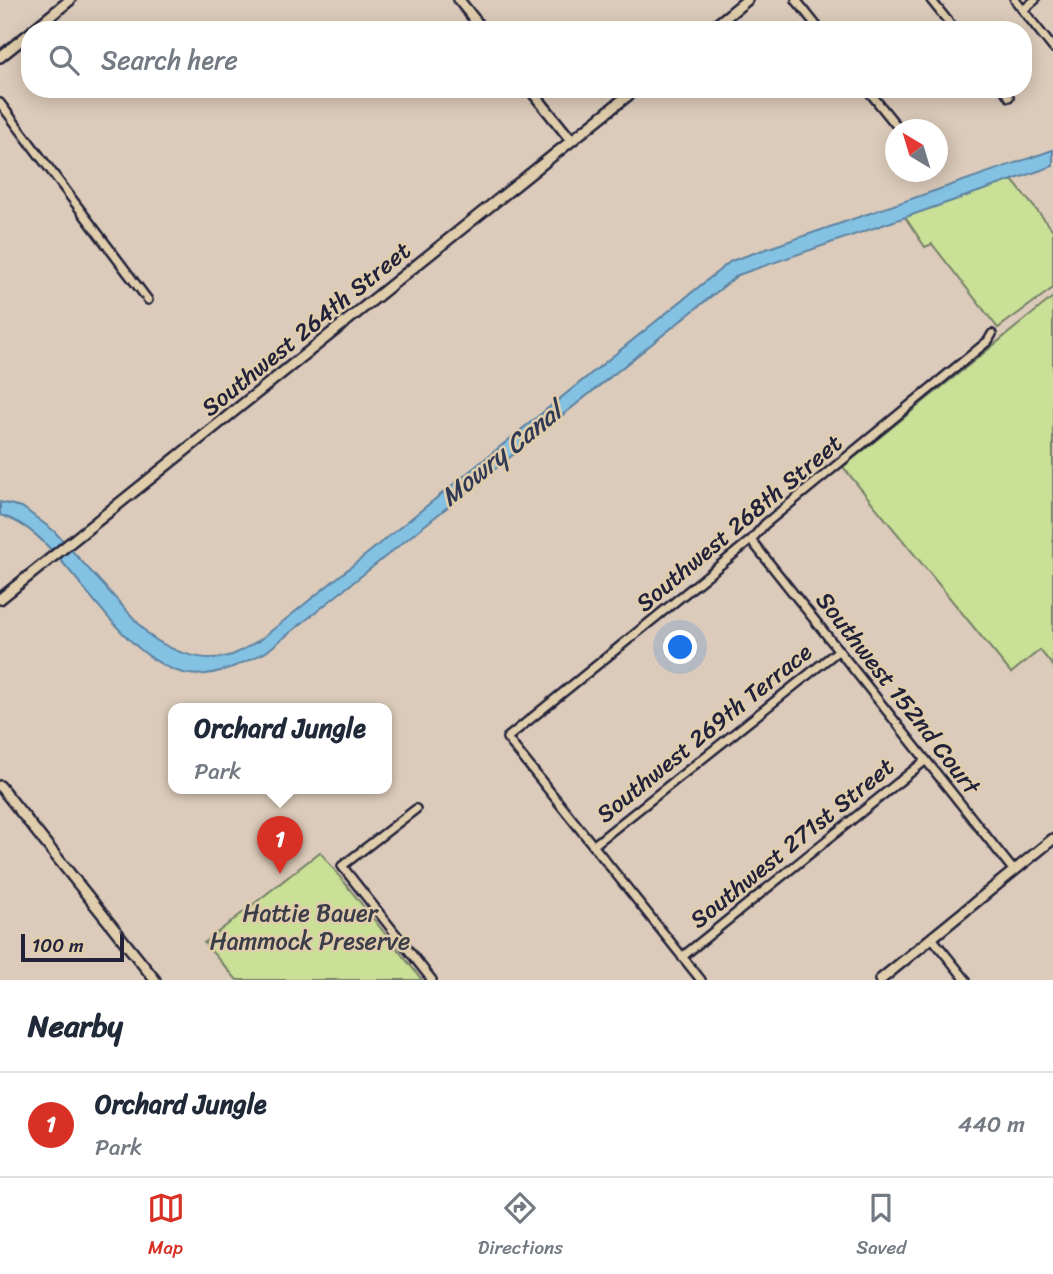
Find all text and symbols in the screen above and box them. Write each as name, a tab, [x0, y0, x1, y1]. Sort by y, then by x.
search box	[21, 21, 1032, 98]
text: Search here	[101, 37, 238, 83]
icon: search	[45, 41, 83, 79]
north arrow	[885, 119, 948, 182]
street label: Southwest 264th Street	[192, 231, 420, 427]
water label: Mowry Canal	[429, 386, 577, 518]
street label: Southwest 268th Street	[626, 423, 852, 623]
street label: Southwest 152nd Court	[805, 582, 992, 805]
your location	[663, 630, 697, 664]
street label: Southwest 269th Terrace	[586, 632, 822, 834]
popup	[168, 703, 392, 794]
text: Orchard Jungle	[194, 705, 366, 751]
street label: Southwest 271st Street	[680, 747, 904, 939]
text: Park	[194, 751, 241, 792]
pin: 1	[257, 816, 303, 874]
park label: Hattie Bauer Hammock Preserve	[210, 892, 410, 962]
text: 100 m	[32, 929, 84, 962]
scale bar	[21, 931, 124, 963]
text: Nearby	[28, 999, 123, 1053]
text: Orchard Jungle	[95, 1081, 267, 1127]
text: 1	[46, 1104, 56, 1145]
text: 440 m	[958, 1104, 1025, 1145]
text: Park	[95, 1127, 142, 1168]
tab: Map	[147, 1189, 185, 1264]
tab: Directions	[478, 1189, 563, 1264]
tab: Saved	[856, 1189, 906, 1264]

